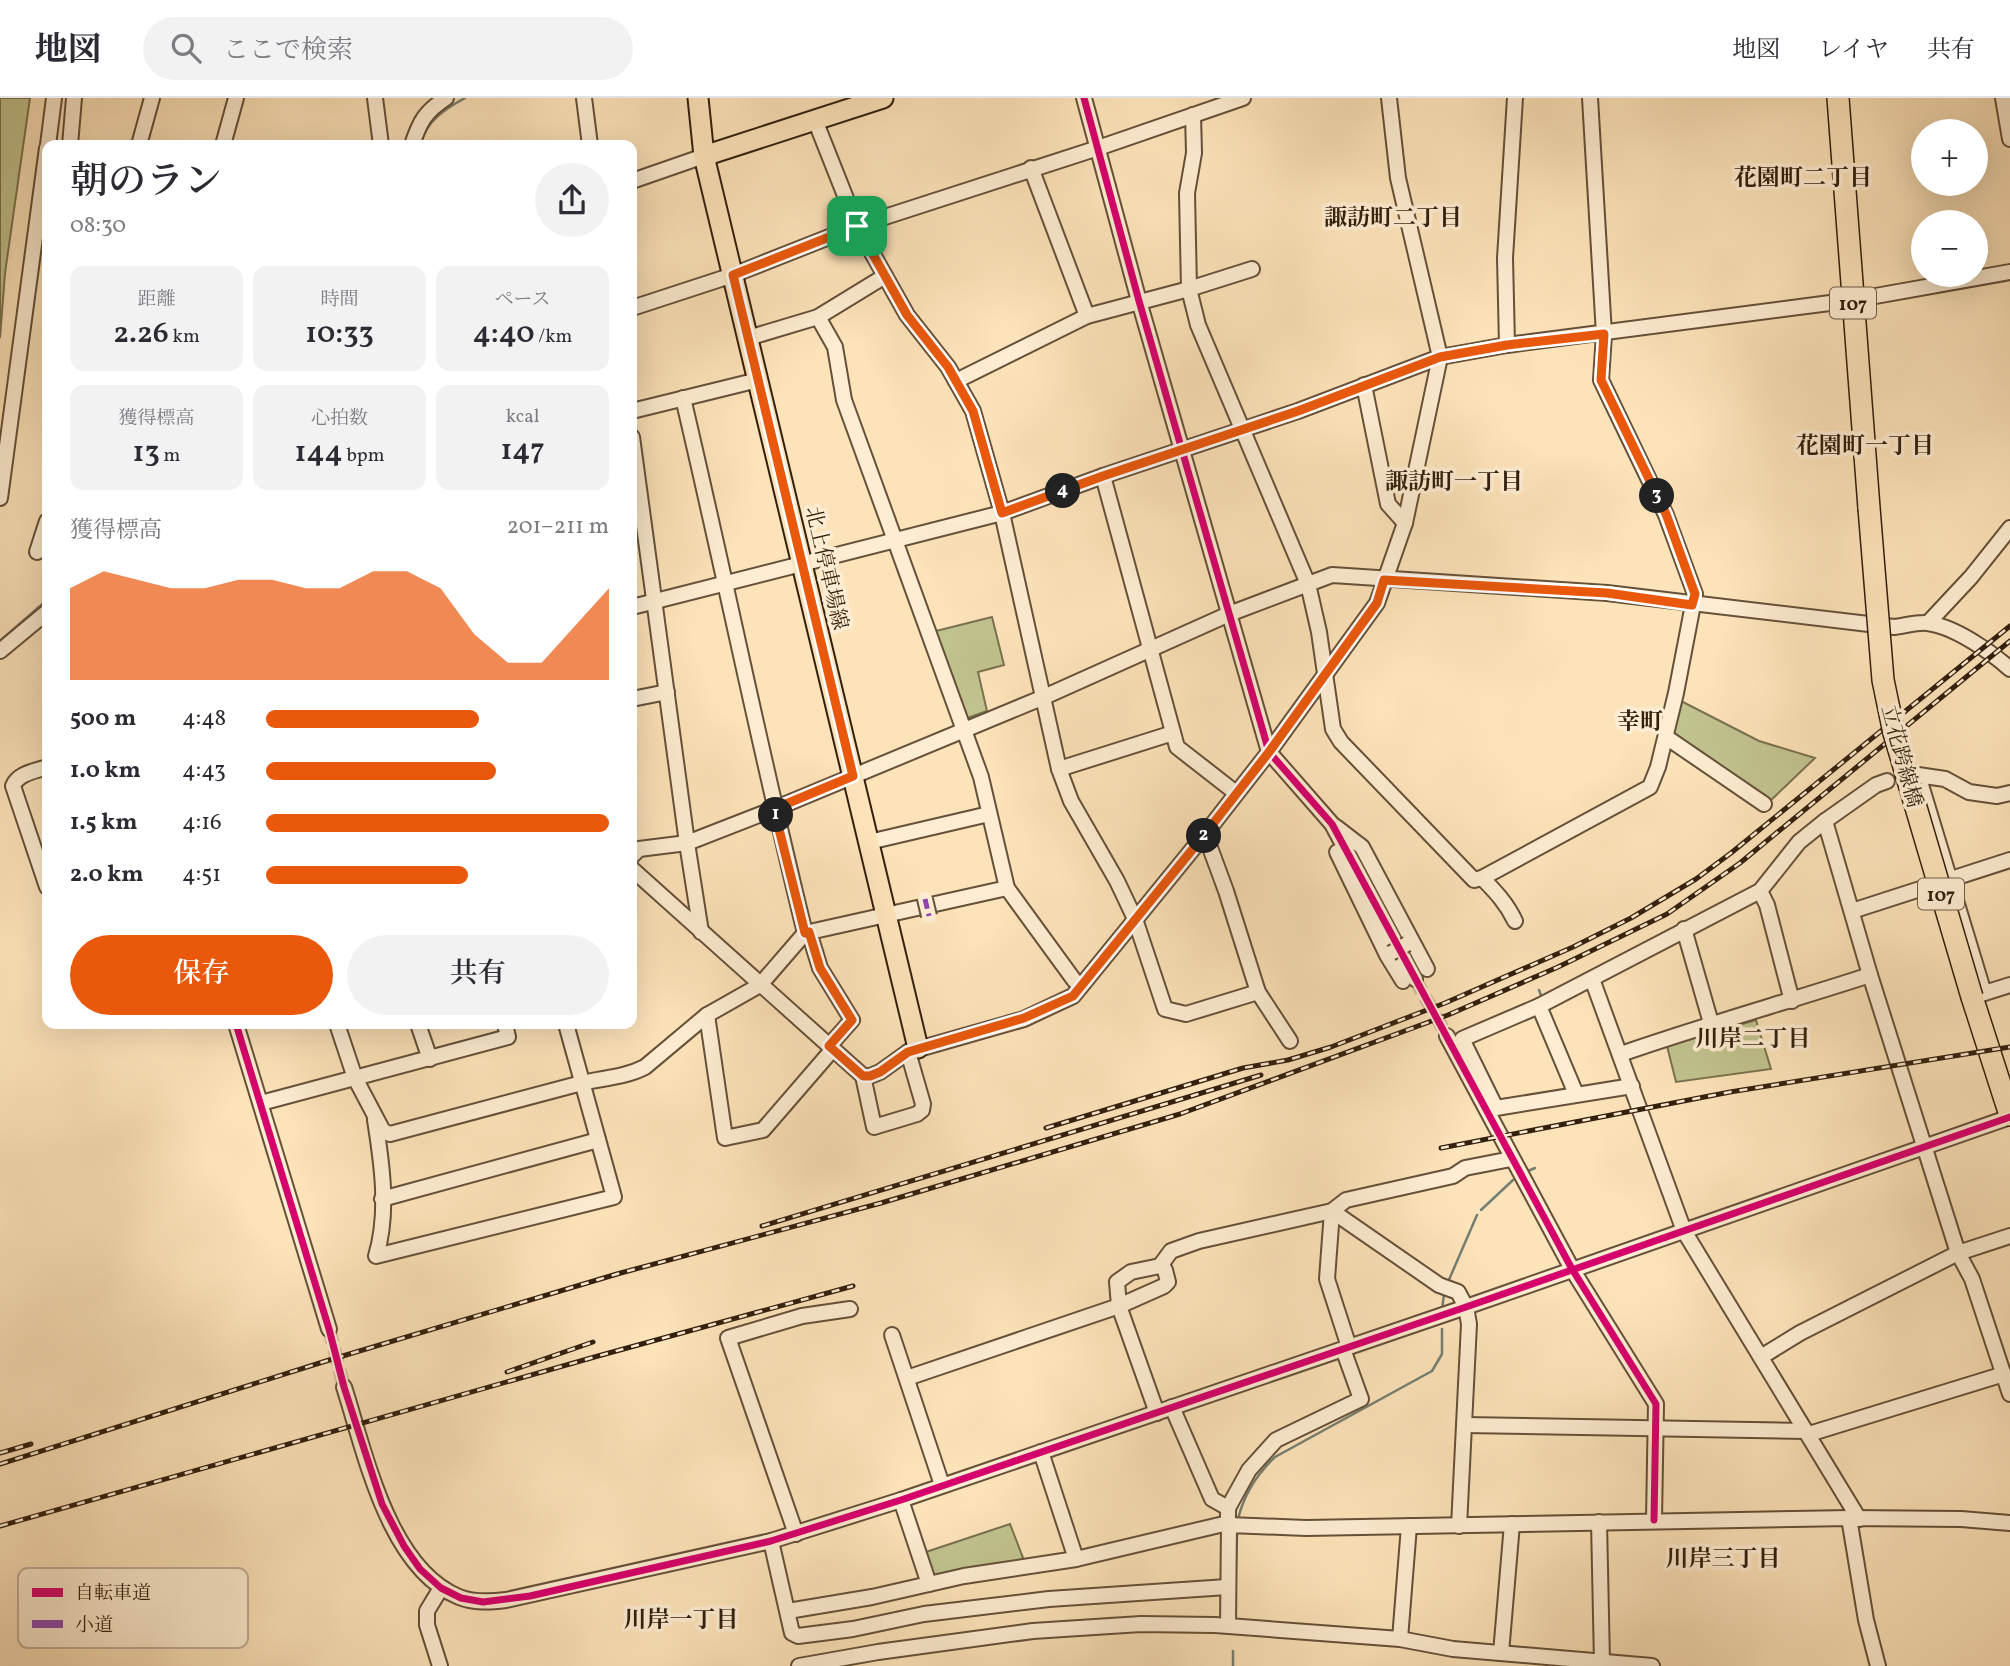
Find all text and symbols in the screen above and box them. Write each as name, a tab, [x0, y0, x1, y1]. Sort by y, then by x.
search box	[143, 17, 633, 80]
text: 地図	[35, 29, 101, 75]
icon: search	[167, 29, 205, 67]
text: ここで検索	[223, 33, 353, 69]
text: 地図	[1732, 34, 1780, 68]
text: レイヤ	[1818, 34, 1889, 68]
text: 共有	[1927, 34, 1975, 68]
map controls	[1911, 119, 1988, 287]
button: +	[1911, 119, 1988, 196]
text: 朝のラン	[70, 157, 222, 210]
button: share	[535, 163, 609, 237]
district label: 花園町二丁目	[1734, 163, 1872, 195]
pin	[827, 196, 887, 256]
district label: 諏訪町二丁目	[1324, 203, 1462, 235]
icon: arrive	[838, 207, 876, 245]
text: 08:30	[70, 210, 126, 242]
button: −	[1911, 210, 1988, 287]
text: 距離	[137, 287, 176, 313]
text: 時間	[320, 287, 359, 313]
text: ペース	[494, 287, 551, 313]
road number: 107	[1830, 288, 1876, 318]
text: 2.26	[113, 313, 169, 355]
text: 10:33	[305, 313, 374, 355]
text: 4:40	[473, 313, 534, 355]
text: km	[169, 324, 200, 350]
text: /km	[534, 324, 572, 350]
text: kcal	[506, 404, 539, 430]
text: 獲得標高	[118, 406, 195, 432]
text: 心拍数	[311, 406, 368, 432]
text: 147	[500, 430, 545, 472]
district label: 花園町一丁目	[1796, 431, 1934, 463]
text: 13	[133, 432, 160, 474]
text: 144	[295, 432, 343, 474]
text: m	[160, 443, 180, 469]
text: bpm	[343, 443, 384, 469]
district label: 諏訪町一丁目	[1385, 467, 1523, 499]
pin: 4	[1046, 474, 1080, 508]
text: 4	[1057, 477, 1068, 503]
pin: 3	[1640, 478, 1674, 514]
text: 3	[1652, 482, 1661, 508]
street label: 北上停車場線	[797, 504, 854, 633]
text: 201–211 m	[507, 511, 609, 543]
text: 獲得標高	[70, 515, 162, 547]
street label: 立花跨線橋	[1873, 702, 1928, 811]
text: 500 m	[70, 703, 136, 735]
text: 4:48	[182, 703, 226, 735]
district label: 幸町	[1617, 707, 1663, 739]
text: 1.0 km	[70, 755, 141, 787]
text: 4:43	[182, 755, 226, 787]
pin: 1	[758, 798, 794, 832]
text: 1	[772, 801, 779, 827]
text: 1.5 km	[70, 807, 137, 839]
text: 4:16	[182, 807, 222, 839]
pin: 2	[1186, 818, 1222, 854]
text: 2	[1199, 822, 1208, 848]
text: 2.0 km	[70, 859, 143, 891]
text: 4:51	[182, 859, 221, 891]
road number: 107	[1918, 878, 1964, 909]
button: 保存	[70, 935, 333, 1015]
button: 共有	[347, 935, 609, 1015]
district label: 川岸二丁目	[1696, 1024, 1811, 1056]
district label: 川岸三丁目	[1666, 1544, 1781, 1576]
legend	[18, 1568, 248, 1648]
text: 自転車道	[75, 1581, 151, 1607]
district label: 川岸一丁目	[624, 1605, 739, 1637]
text: 小道	[75, 1613, 113, 1639]

